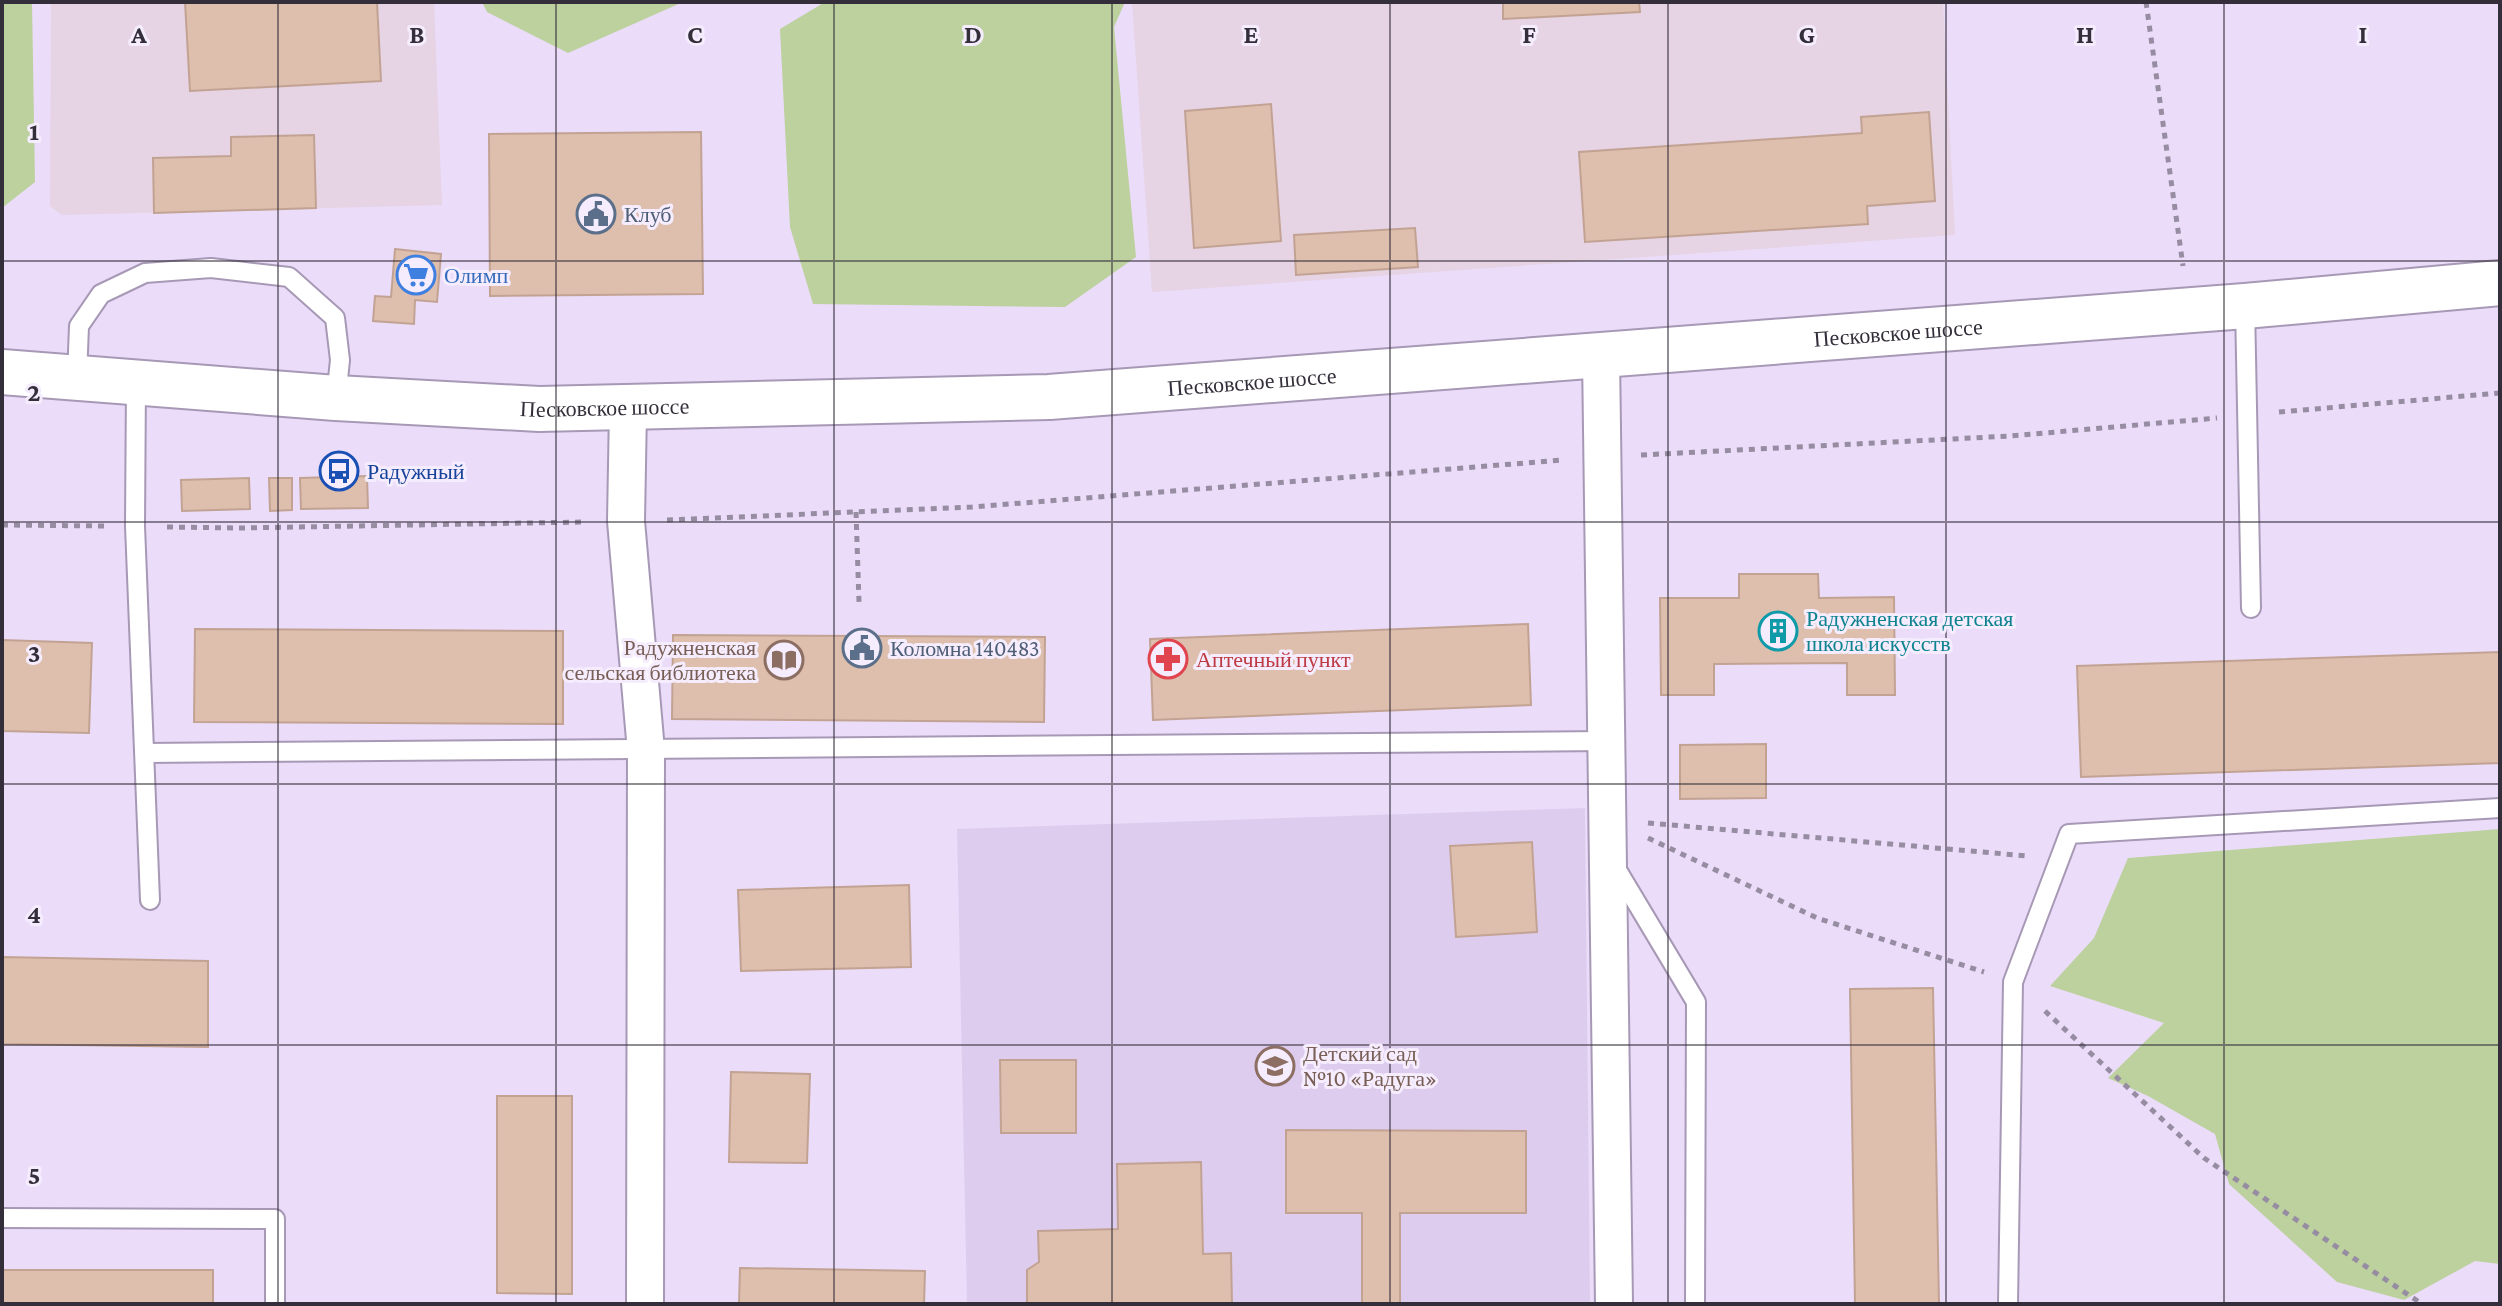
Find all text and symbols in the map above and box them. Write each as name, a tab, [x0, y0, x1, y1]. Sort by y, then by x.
text: A	[130, 20, 147, 49]
text: B	[409, 20, 425, 49]
text: C	[687, 20, 703, 49]
text: D	[964, 20, 982, 49]
text: E	[1244, 20, 1259, 49]
text: F	[1522, 20, 1536, 49]
text: G	[1799, 20, 1815, 49]
text: H	[2076, 20, 2094, 49]
text: I	[2359, 20, 2367, 49]
text: 1	[29, 117, 39, 146]
public building icon: Клуб	[575, 193, 617, 235]
place label: Клуб	[624, 202, 672, 227]
supermarket icon: Олимп	[395, 254, 437, 296]
place label: Олимп	[444, 263, 509, 288]
street label: Песковское шоссе	[1813, 314, 1984, 351]
street label: Песковское шоссе	[1167, 363, 1337, 400]
text: 2	[27, 378, 41, 407]
street label: Песковское шоссе	[519, 393, 690, 422]
bus stop icon: Радужный	[318, 450, 360, 492]
place label: Радужный	[367, 459, 465, 484]
place label: Радужненская детская школа искусств	[1806, 606, 2013, 656]
building icon: Радужненская детская школа искусств	[1757, 610, 1799, 652]
public building icon: Коломна 140483	[841, 627, 883, 669]
place label: Радужненская сельская библиотека	[564, 635, 756, 685]
place label: Коломна 140483	[890, 636, 1039, 661]
pharmacy icon: Аптечный пункт	[1147, 638, 1189, 680]
text: 3	[28, 639, 40, 668]
library icon: Радужненская сельская библиотека	[763, 639, 805, 681]
place label: Аптечный пункт	[1196, 647, 1351, 672]
text: 4	[27, 900, 41, 929]
place label: Детский сад №10 «Радуга»	[1303, 1041, 1437, 1091]
school or university icon: Детский сад №10 «Радуга»	[1254, 1045, 1296, 1087]
text: 5	[28, 1161, 40, 1190]

